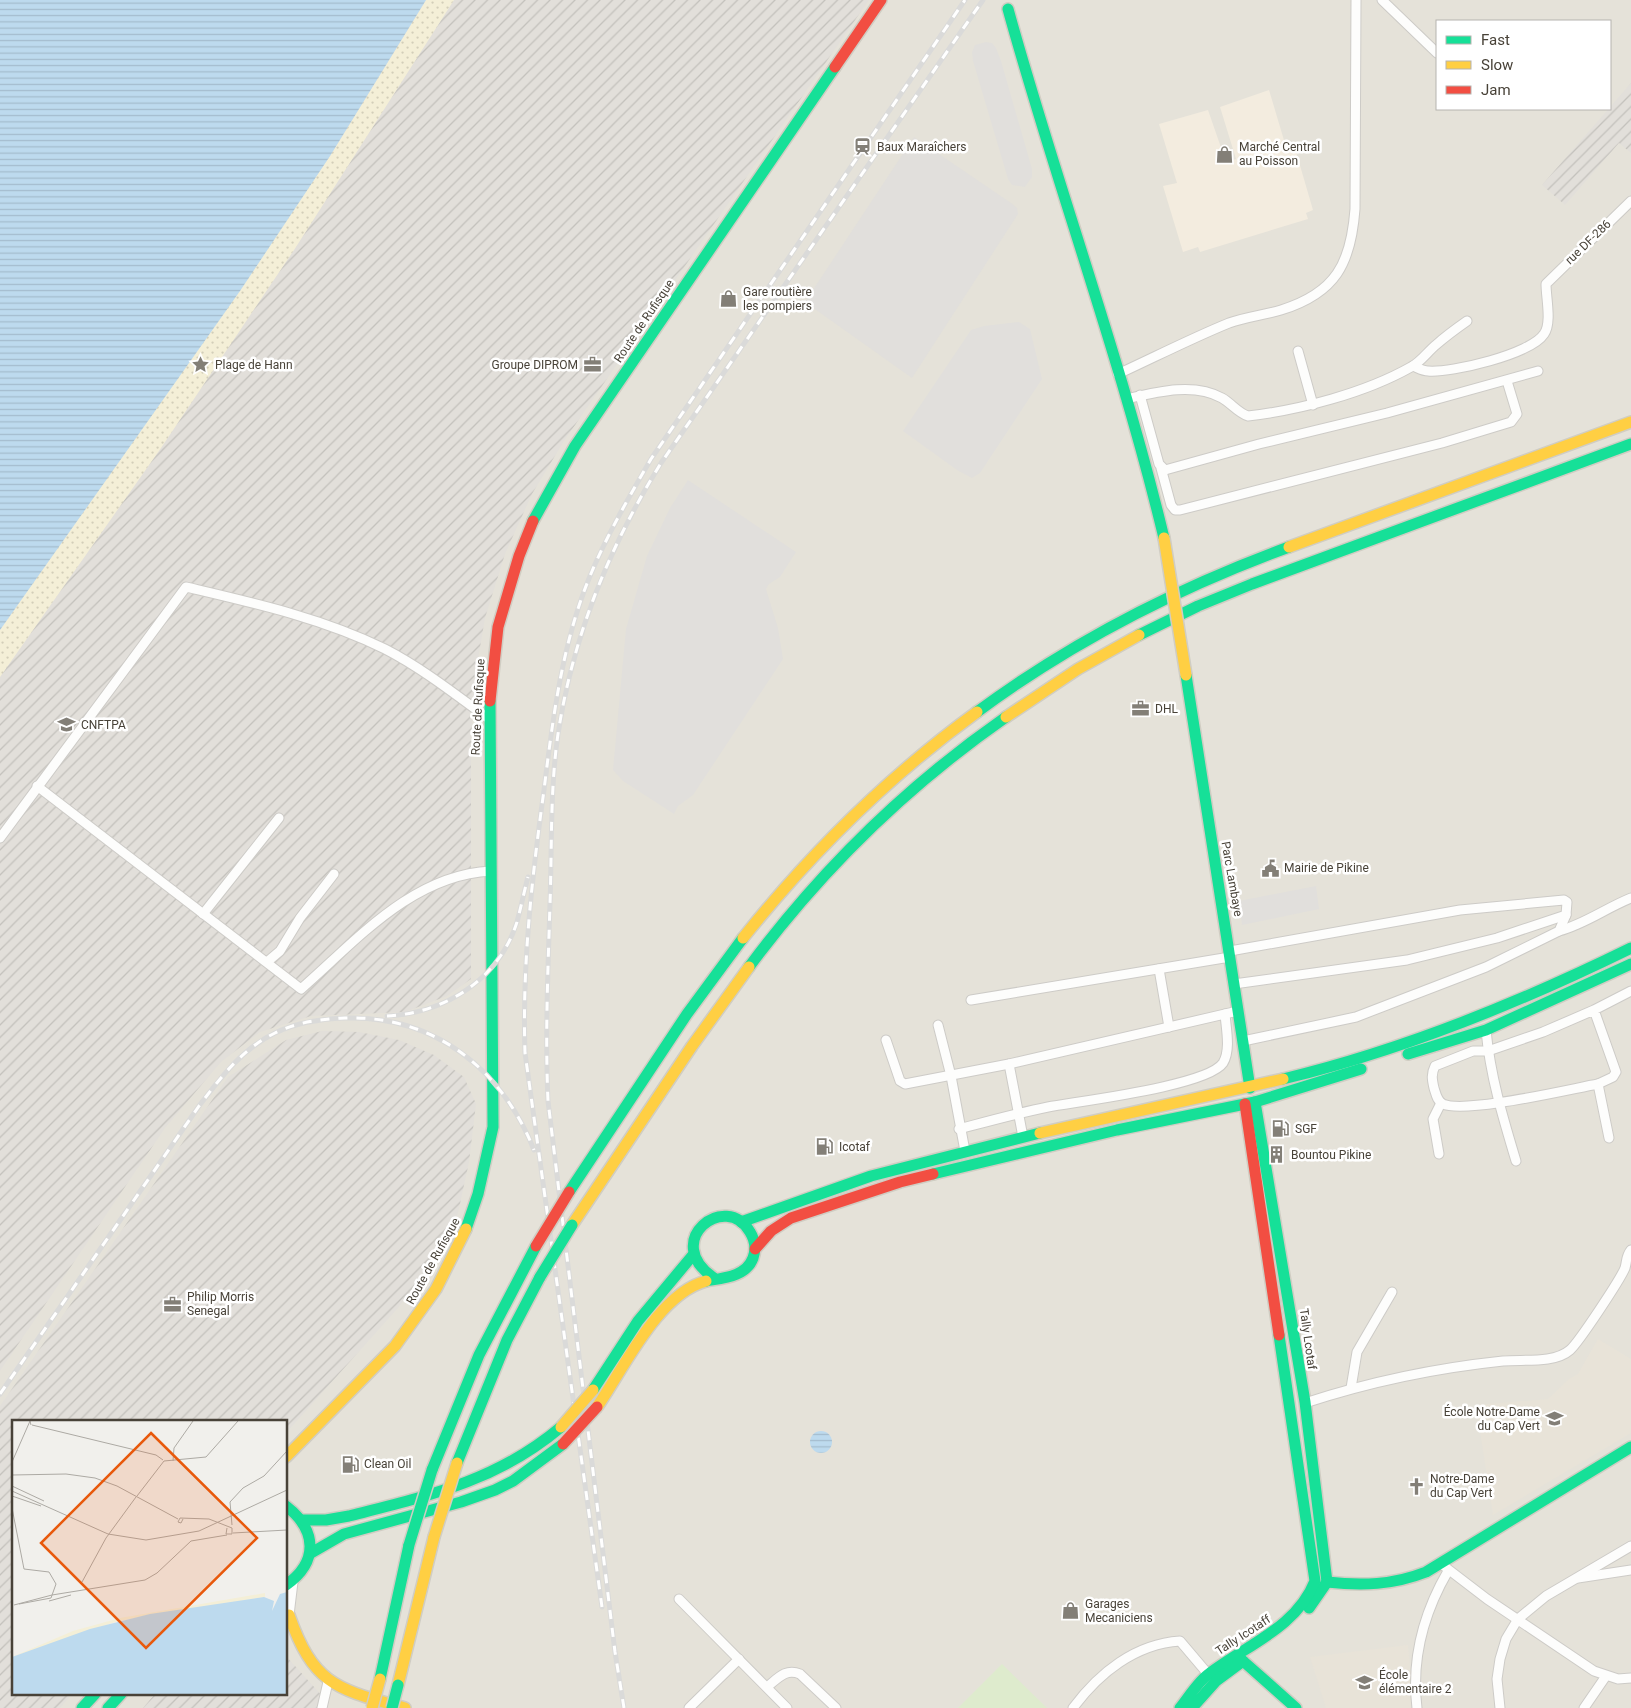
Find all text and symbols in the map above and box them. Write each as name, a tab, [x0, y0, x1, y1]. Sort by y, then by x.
legend	[1436, 20, 1611, 110]
text: Fast	[1481, 31, 1510, 49]
text: Slow	[1481, 56, 1513, 74]
text: Jam	[1481, 81, 1511, 99]
station icon: Baux Maraîchers	[853, 137, 873, 157]
place label: Baux Maraîchers	[877, 140, 966, 154]
place label: Marché Central au Poisson	[1239, 140, 1320, 168]
shop icon: Marché Central au Poisson	[1215, 144, 1235, 164]
street label: rue DF-286	[1562, 217, 1614, 267]
street label: Route de Rufisque	[611, 277, 677, 365]
place label: Gare routière les pompiers	[743, 285, 812, 313]
shop icon: Gare routière les pompiers	[719, 289, 739, 309]
place icon: Plage de Hann	[191, 355, 211, 375]
office icon: Groupe DIPROM	[582, 355, 602, 375]
place label: Plage de Hann	[215, 358, 293, 372]
place label: Groupe DIPROM	[492, 358, 578, 372]
street label: Route de Rufisque	[468, 658, 488, 756]
office icon: DHL	[1131, 699, 1151, 719]
place label: DHL	[1155, 702, 1178, 716]
school or university icon: CNFTPA	[57, 715, 77, 735]
place label: CNFTPA	[81, 718, 126, 732]
street label: Parc Lambaye	[1219, 840, 1245, 918]
public building icon: Mairie de Pikine	[1260, 858, 1280, 878]
place label: Mairie de Pikine	[1284, 861, 1369, 875]
fuel station icon: SGF	[1271, 1119, 1291, 1139]
place label: SGF	[1295, 1122, 1317, 1136]
fuel station icon: Icotaf	[815, 1137, 835, 1157]
place label: Icotaf	[839, 1140, 871, 1154]
building icon: Bountou Pikine	[1267, 1145, 1287, 1165]
place label: Bountou Pikine	[1291, 1148, 1371, 1162]
street label: Route de Rufisque	[403, 1215, 463, 1307]
place label: Philip Morris Senegal	[187, 1290, 254, 1318]
office icon: Philip Morris Senegal	[163, 1294, 183, 1314]
street label: Tally Lcotaf	[1297, 1307, 1319, 1371]
place label: École Notre-Dame du Cap Vert	[1444, 1404, 1540, 1433]
school or university icon: École Notre-Dame du Cap Vert	[1544, 1409, 1564, 1429]
inset map	[12, 1420, 288, 1696]
fuel station icon: Clean Oil	[340, 1454, 360, 1474]
place label: Clean Oil	[364, 1457, 411, 1471]
place label: Notre-Dame du Cap Vert	[1430, 1472, 1494, 1500]
church icon: Notre-Dame du Cap Vert	[1406, 1476, 1426, 1496]
place label: Garages Mecaniciens	[1085, 1597, 1153, 1625]
shop icon: Garages Mecaniciens	[1061, 1601, 1081, 1621]
street label: Tally Icotaff	[1213, 1612, 1274, 1658]
place label: École élémentaire 2	[1379, 1667, 1452, 1696]
school or university icon: École élémentaire 2	[1355, 1672, 1375, 1692]

